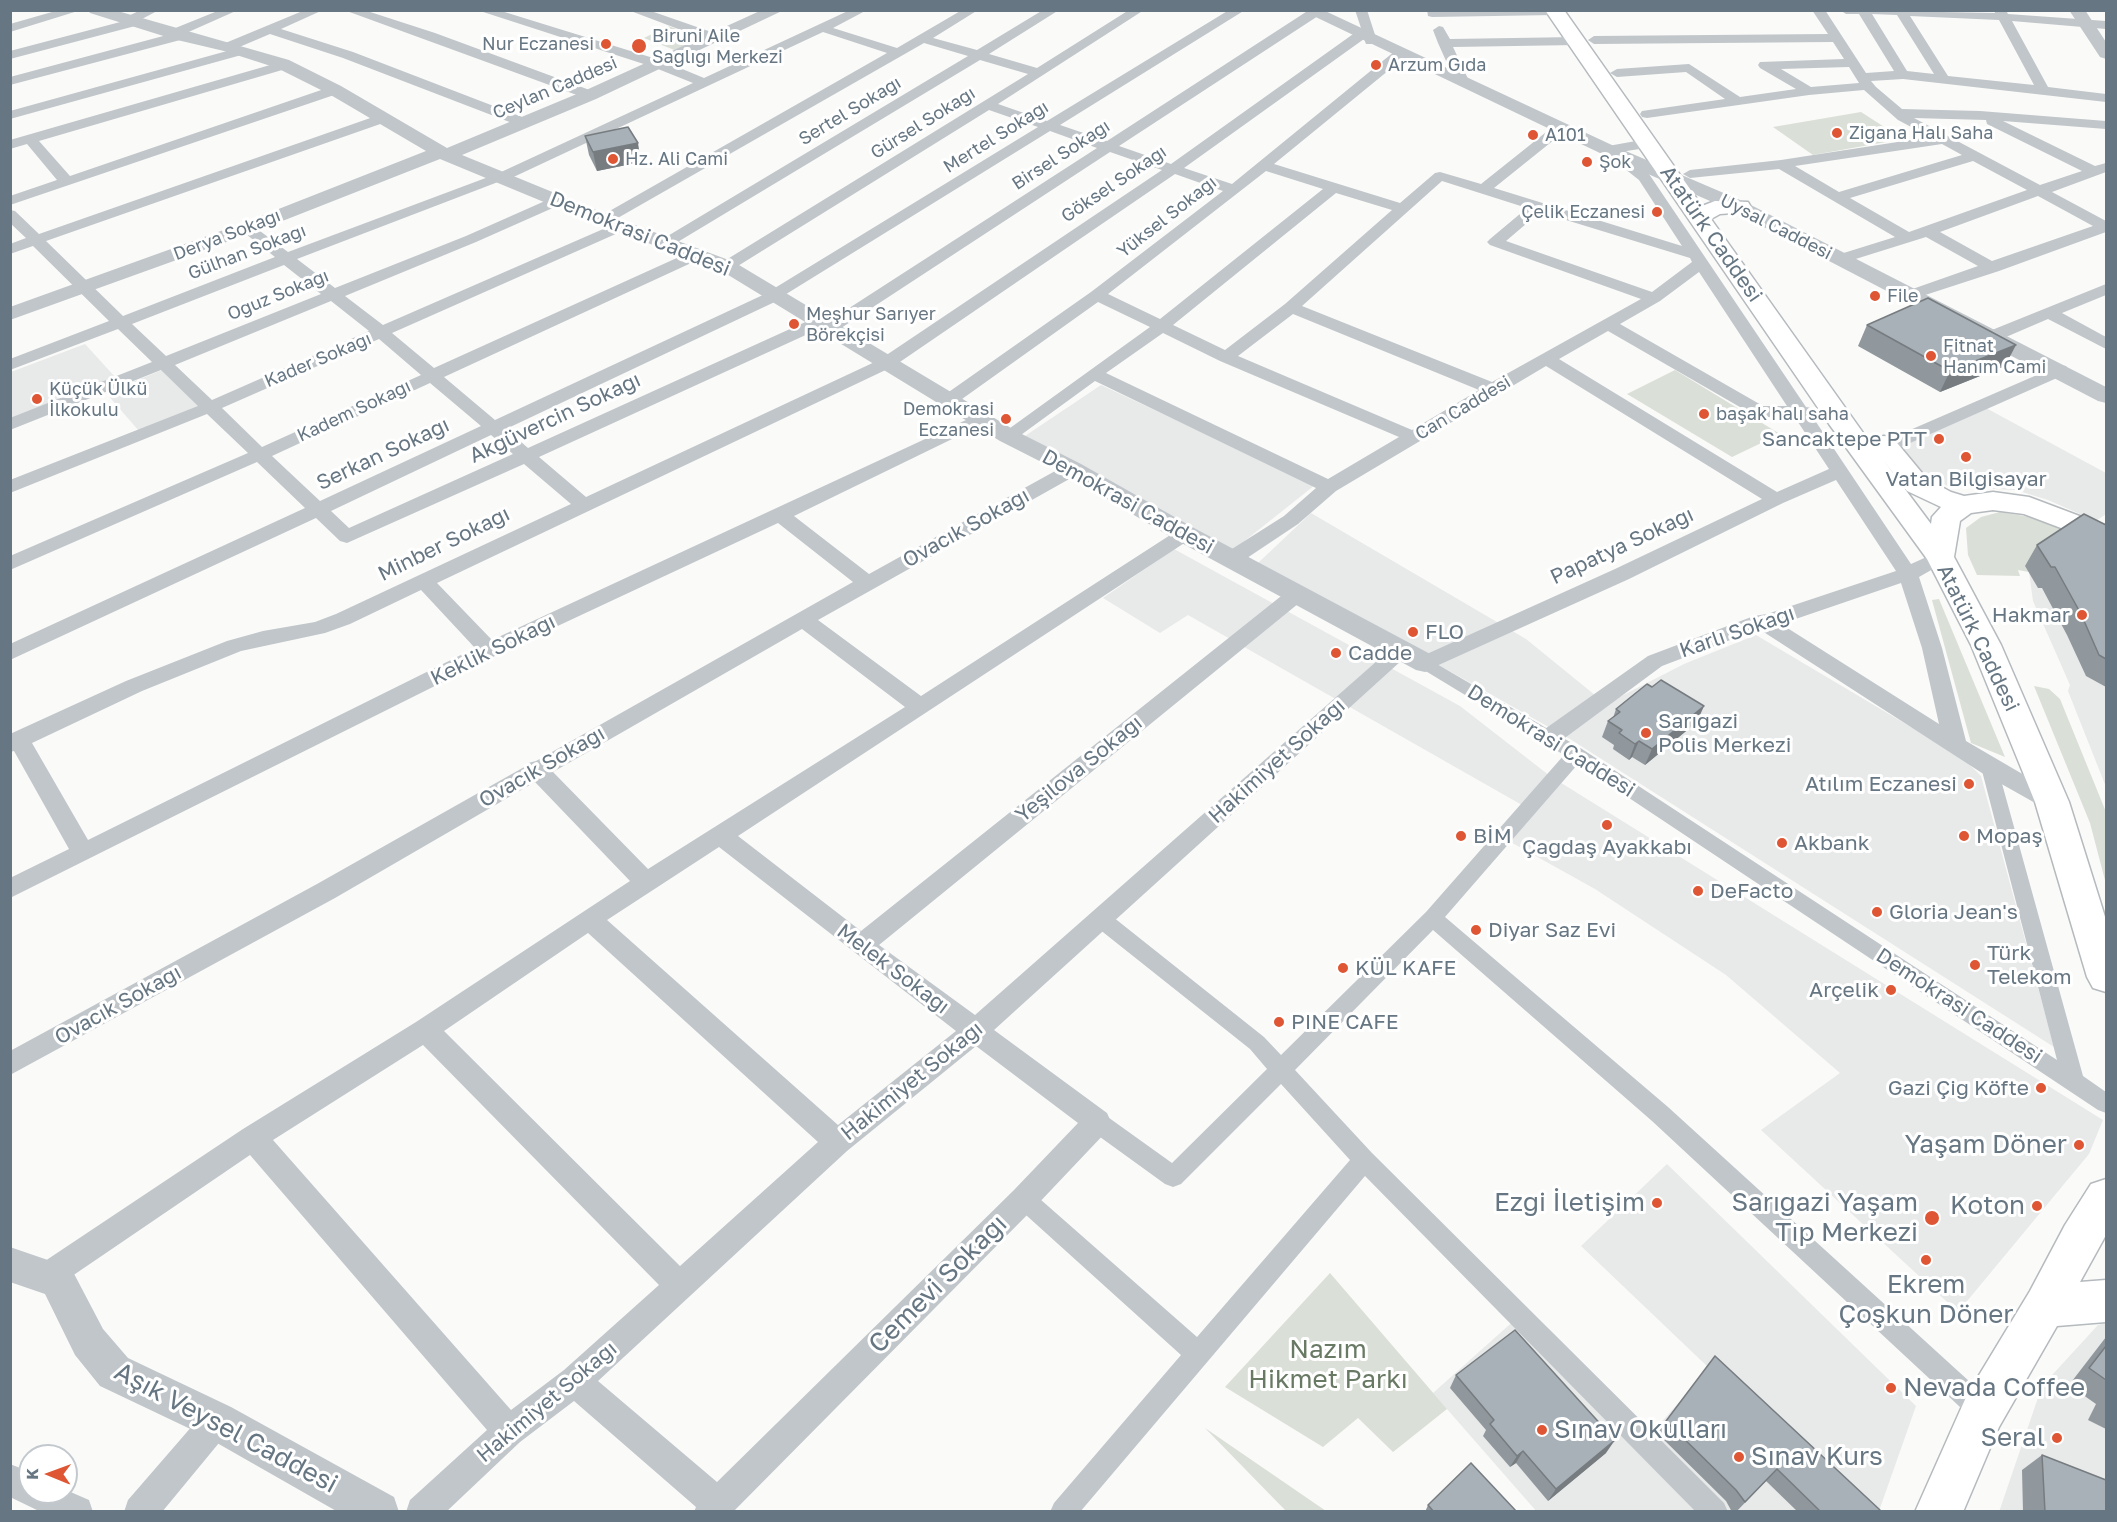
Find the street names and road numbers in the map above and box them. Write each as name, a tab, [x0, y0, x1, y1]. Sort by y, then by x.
street label: Ceylan Caddesi	[489, 52, 621, 124]
street label: Sertel Sokağı	[795, 72, 905, 150]
street label: Gürsel Sokağı	[867, 82, 979, 164]
street label: Mertel Sokağı	[940, 96, 1052, 178]
street label: Birsel Sokağı	[1008, 115, 1114, 195]
street label: Göksel Sokağı	[1057, 141, 1171, 227]
street label: Atatürk Caddesi	[1655, 161, 1767, 307]
street label: Yüksel Sokağı	[1113, 172, 1221, 262]
street label: Demokrasi Caddesi	[546, 186, 734, 282]
street label: Uysal Caddesi	[1717, 190, 1835, 264]
street label: Derya Sokağı	[170, 205, 284, 265]
street label: Gülhan Sokağı	[185, 220, 309, 284]
street label: Oğuz Sokağı	[224, 265, 332, 325]
street label: Kader Sokağı	[261, 328, 375, 392]
street label: Akgüvercin Sokağı	[465, 367, 645, 469]
street label: Can Caddesi	[1411, 371, 1515, 445]
street label: Kadem Sokağı	[294, 375, 414, 447]
street label: Serkan Sokağı	[313, 412, 453, 496]
street label: Demokrasi Caddesi	[1038, 444, 1218, 560]
street label: Ovacık Sokağı	[898, 483, 1034, 573]
street label: Minber Sokağı	[374, 501, 514, 587]
street label: Papatya Sokağı	[1546, 502, 1698, 590]
street label: Atatürk Caddesi	[1931, 560, 2025, 716]
street label: Karlı Sokağı	[1676, 601, 1798, 663]
street label: Keklik Sokağı	[427, 609, 559, 691]
street label: Demokrasi Caddesi	[1463, 679, 1639, 803]
street label: Hakimiyet Sokağı	[1204, 693, 1350, 829]
street label: Yeşilova Sokağı	[1011, 710, 1147, 828]
street label: Ovacık Sokağı	[475, 721, 609, 813]
street label: Melek Sokağı	[832, 919, 954, 1019]
street label: Demokrasi Caddesi	[1871, 943, 2047, 1069]
street label: Ovacık Sokağı	[50, 960, 186, 1050]
street label: Hakimiyet Sokağı	[836, 1016, 988, 1146]
street label: Cemevi Sokağı	[862, 1208, 1014, 1360]
street label: Hakimiyet Sokağı	[472, 1336, 622, 1468]
street label: Aşık Veysel Caddesi	[109, 1356, 343, 1500]

